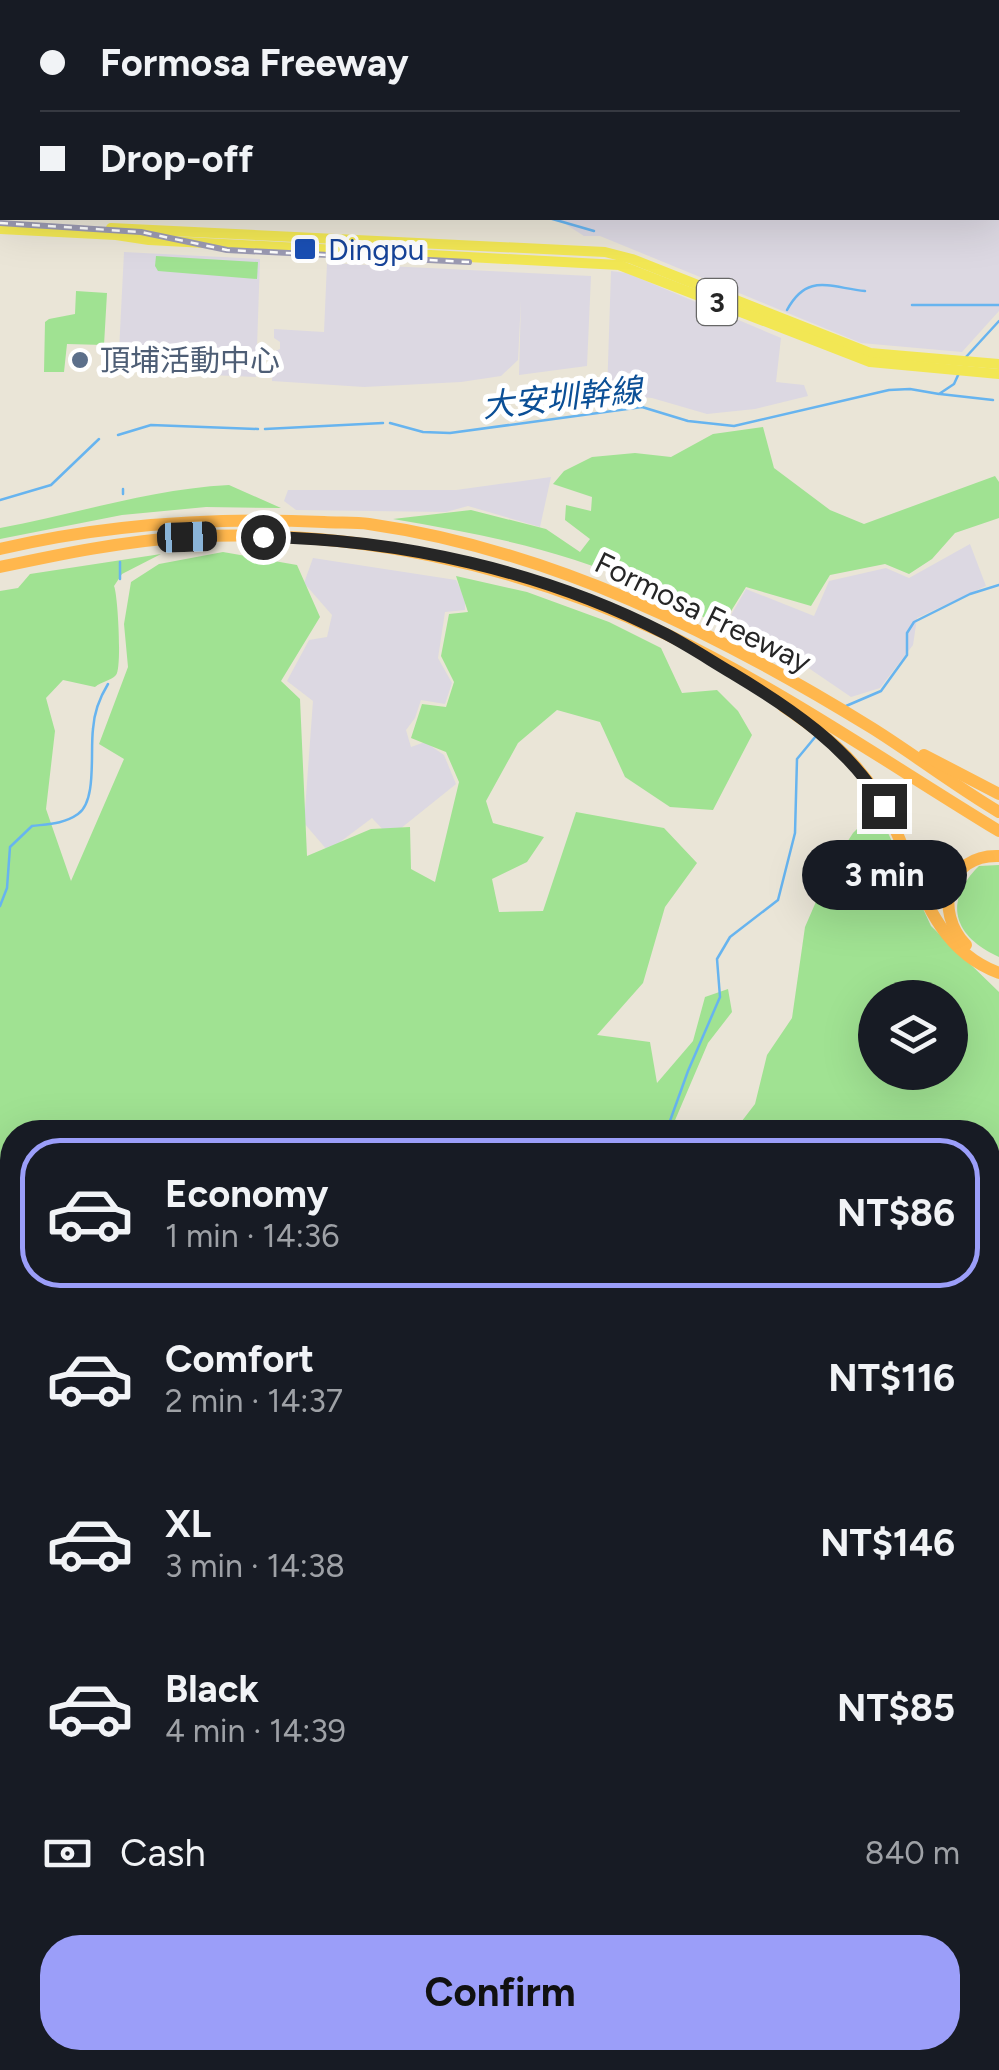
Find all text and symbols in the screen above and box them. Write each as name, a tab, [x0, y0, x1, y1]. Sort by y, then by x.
text: Formosa Freeway	[100, 40, 409, 86]
text: Drop-off	[100, 136, 253, 182]
place label: Dingpu	[328, 231, 424, 268]
marker: Dingpu	[292, 236, 318, 262]
road number: 3	[697, 279, 737, 325]
place label: 頂埔活動中心	[100, 342, 280, 379]
marker: 頂埔活動中心	[69, 349, 91, 371]
water label: 大安圳幹線	[480, 370, 647, 425]
route start	[241, 515, 286, 560]
car	[156, 521, 218, 553]
street label: Formosa Freeway	[589, 544, 817, 680]
route end	[862, 784, 907, 829]
callout: 3 min	[802, 841, 966, 911]
text: 3 min	[845, 856, 924, 894]
map controls	[858, 980, 968, 1090]
button: layers	[858, 980, 968, 1090]
icon: car	[45, 1168, 135, 1258]
text: Economy	[165, 1171, 328, 1217]
text: NT$86	[837, 1190, 955, 1236]
text: 1 min · 14:36	[165, 1217, 339, 1255]
icon: car	[45, 1333, 135, 1423]
text: Comfort	[165, 1336, 314, 1382]
text: NT$116	[828, 1355, 955, 1401]
text: 2 min · 14:37	[165, 1382, 343, 1420]
icon: car	[45, 1498, 135, 1588]
text: XL	[165, 1501, 211, 1547]
text: NT$146	[820, 1520, 955, 1566]
text: 3 min · 14:38	[165, 1547, 345, 1585]
icon: car	[45, 1663, 135, 1753]
text: Black	[165, 1666, 259, 1712]
text: NT$85	[837, 1685, 955, 1731]
text: 4 min · 14:39	[165, 1712, 346, 1750]
icon: cash	[40, 1826, 95, 1881]
text: Cash	[120, 1830, 206, 1876]
text: 840 m	[865, 1834, 960, 1872]
button: Confirm	[40, 1935, 960, 2050]

